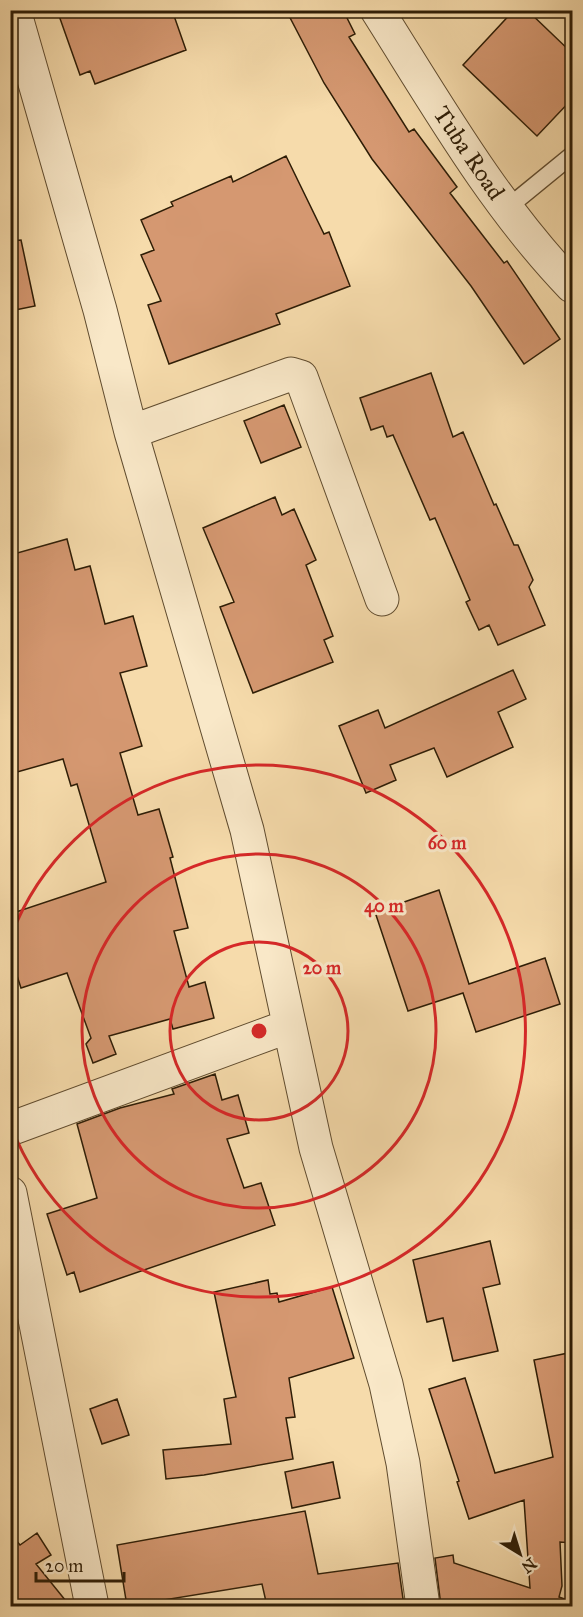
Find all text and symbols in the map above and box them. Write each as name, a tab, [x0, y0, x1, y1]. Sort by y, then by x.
street label: Tuba Road	[427, 100, 511, 206]
text: 60 m	[428, 832, 467, 854]
text: 40 m	[364, 895, 405, 918]
text: 20 m	[303, 957, 342, 979]
centre of rings	[249, 1021, 269, 1041]
north arrow	[490, 1524, 550, 1584]
scale bar	[36, 1545, 124, 1583]
text: N	[517, 1554, 540, 1577]
text: 20 m	[45, 1555, 83, 1577]

